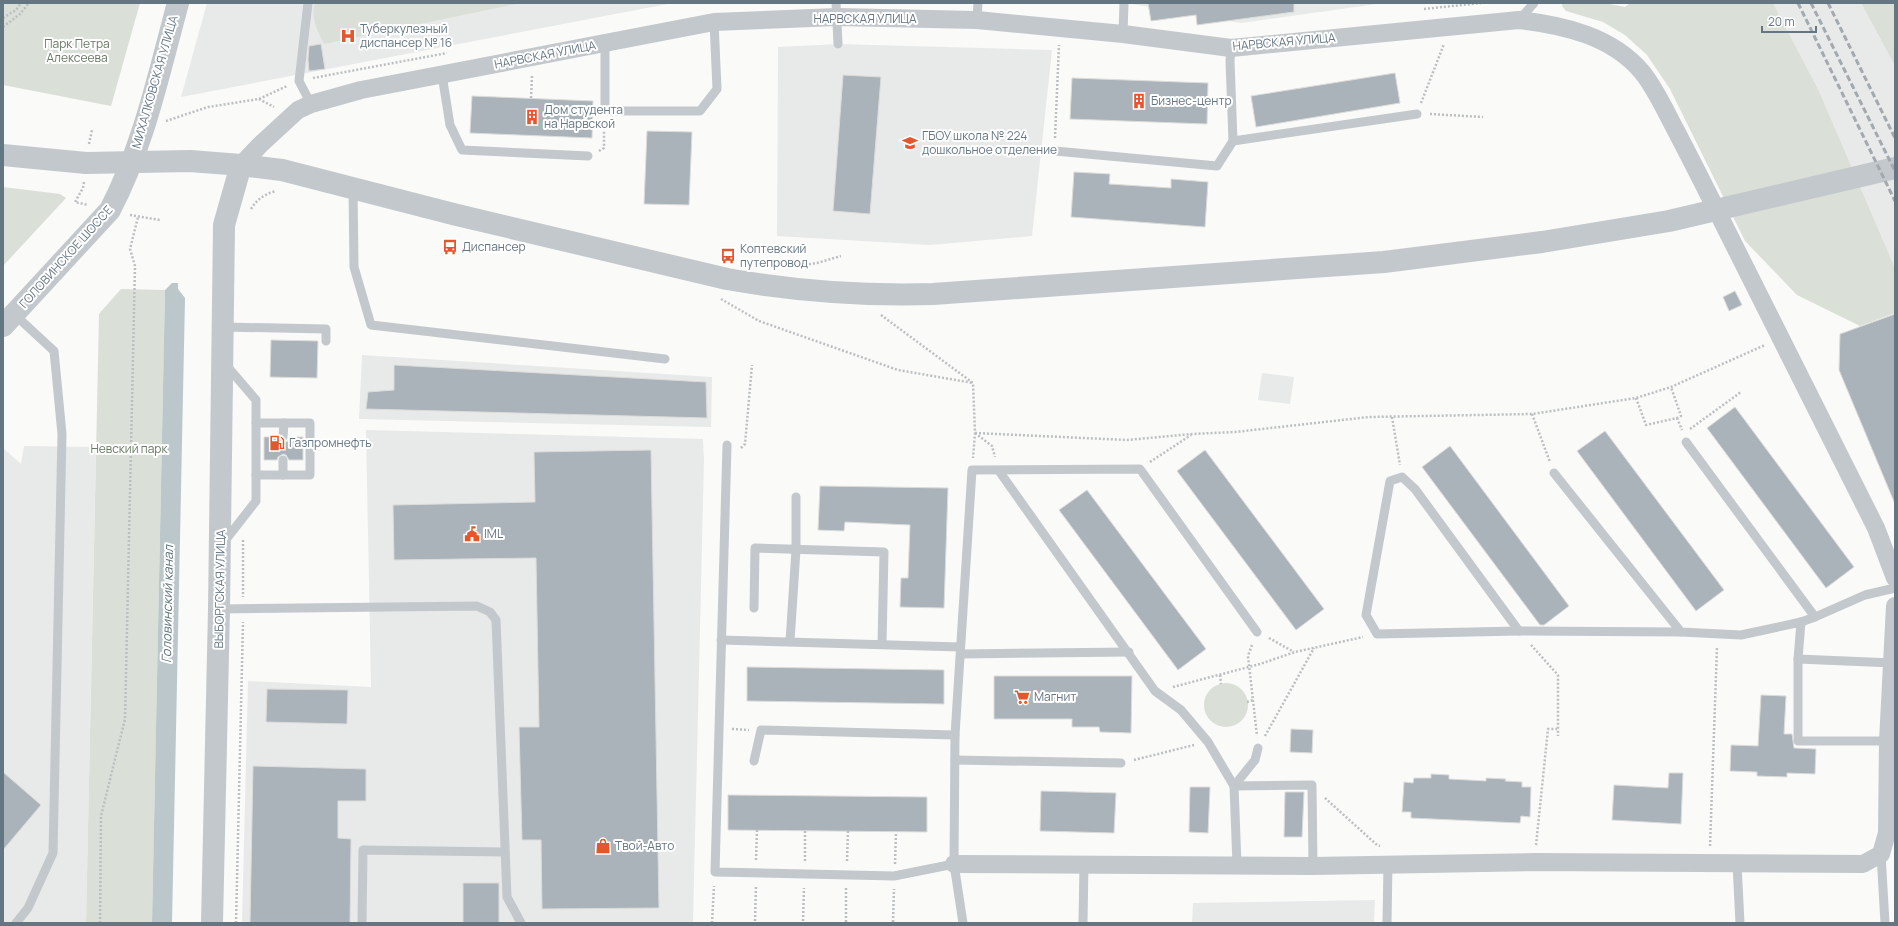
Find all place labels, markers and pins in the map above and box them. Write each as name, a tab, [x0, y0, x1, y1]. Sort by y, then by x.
place label: Туберкулезный диспансер № 16	[360, 20, 452, 51]
hospital icon: Туберкулезный диспансер № 16	[339, 27, 357, 45]
building icon: Бизнес-центр	[1130, 92, 1148, 110]
place label: Бизнес-центр	[1151, 92, 1232, 109]
place label: Дом студента на Нарвской	[544, 101, 623, 132]
building icon: Дом студента на Нарвской	[523, 108, 541, 126]
place label: ГБОУ школа № 224 дошкольное отделение	[922, 127, 1057, 158]
school or university icon: ГБОУ школа № 224 дошкольное отделение	[901, 134, 919, 152]
bus stop icon: Диспансер	[441, 238, 459, 256]
place label: Диспансер	[462, 238, 526, 255]
place label: Коптевский путепровод	[740, 240, 808, 271]
bus stop icon: Коптевский путепровод	[719, 247, 737, 265]
fuel station icon: Газпромнефть	[268, 434, 286, 452]
place label: Газпромнефть	[289, 434, 372, 451]
public building icon: IML	[463, 525, 481, 543]
place label: IML	[484, 525, 503, 542]
supermarket icon: Магнит	[1013, 688, 1031, 706]
place label: Магнит	[1034, 688, 1076, 705]
shop icon: Твой-Авто	[594, 837, 612, 855]
place label: Твой-Авто	[615, 837, 674, 854]

